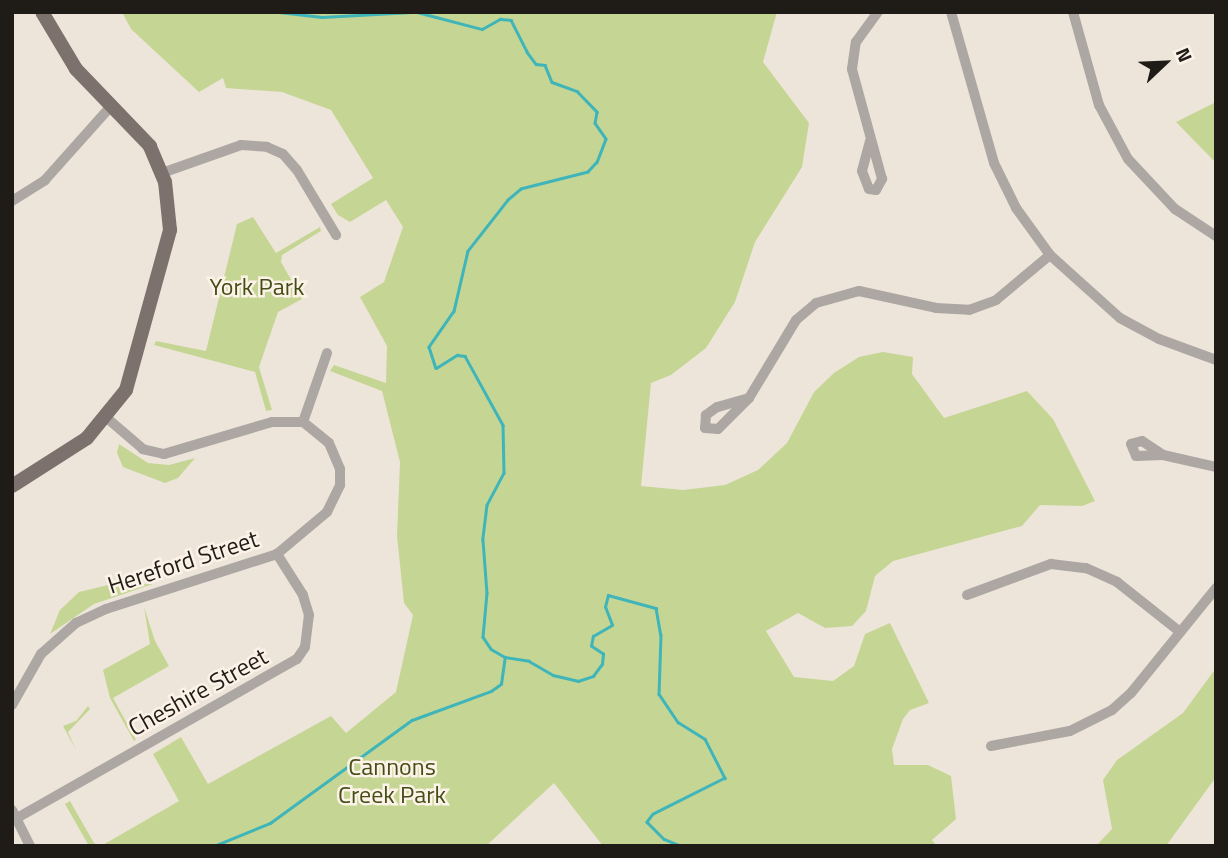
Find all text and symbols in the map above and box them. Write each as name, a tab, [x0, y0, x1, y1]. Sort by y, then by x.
north arrow	[1130, 28, 1200, 98]
text: N	[1169, 43, 1201, 66]
park label: York Park	[210, 273, 304, 301]
street label: Hereford Street	[104, 524, 262, 600]
street label: Cheshire Street	[123, 642, 273, 742]
park label: Cannons Creek Park	[338, 753, 446, 809]

